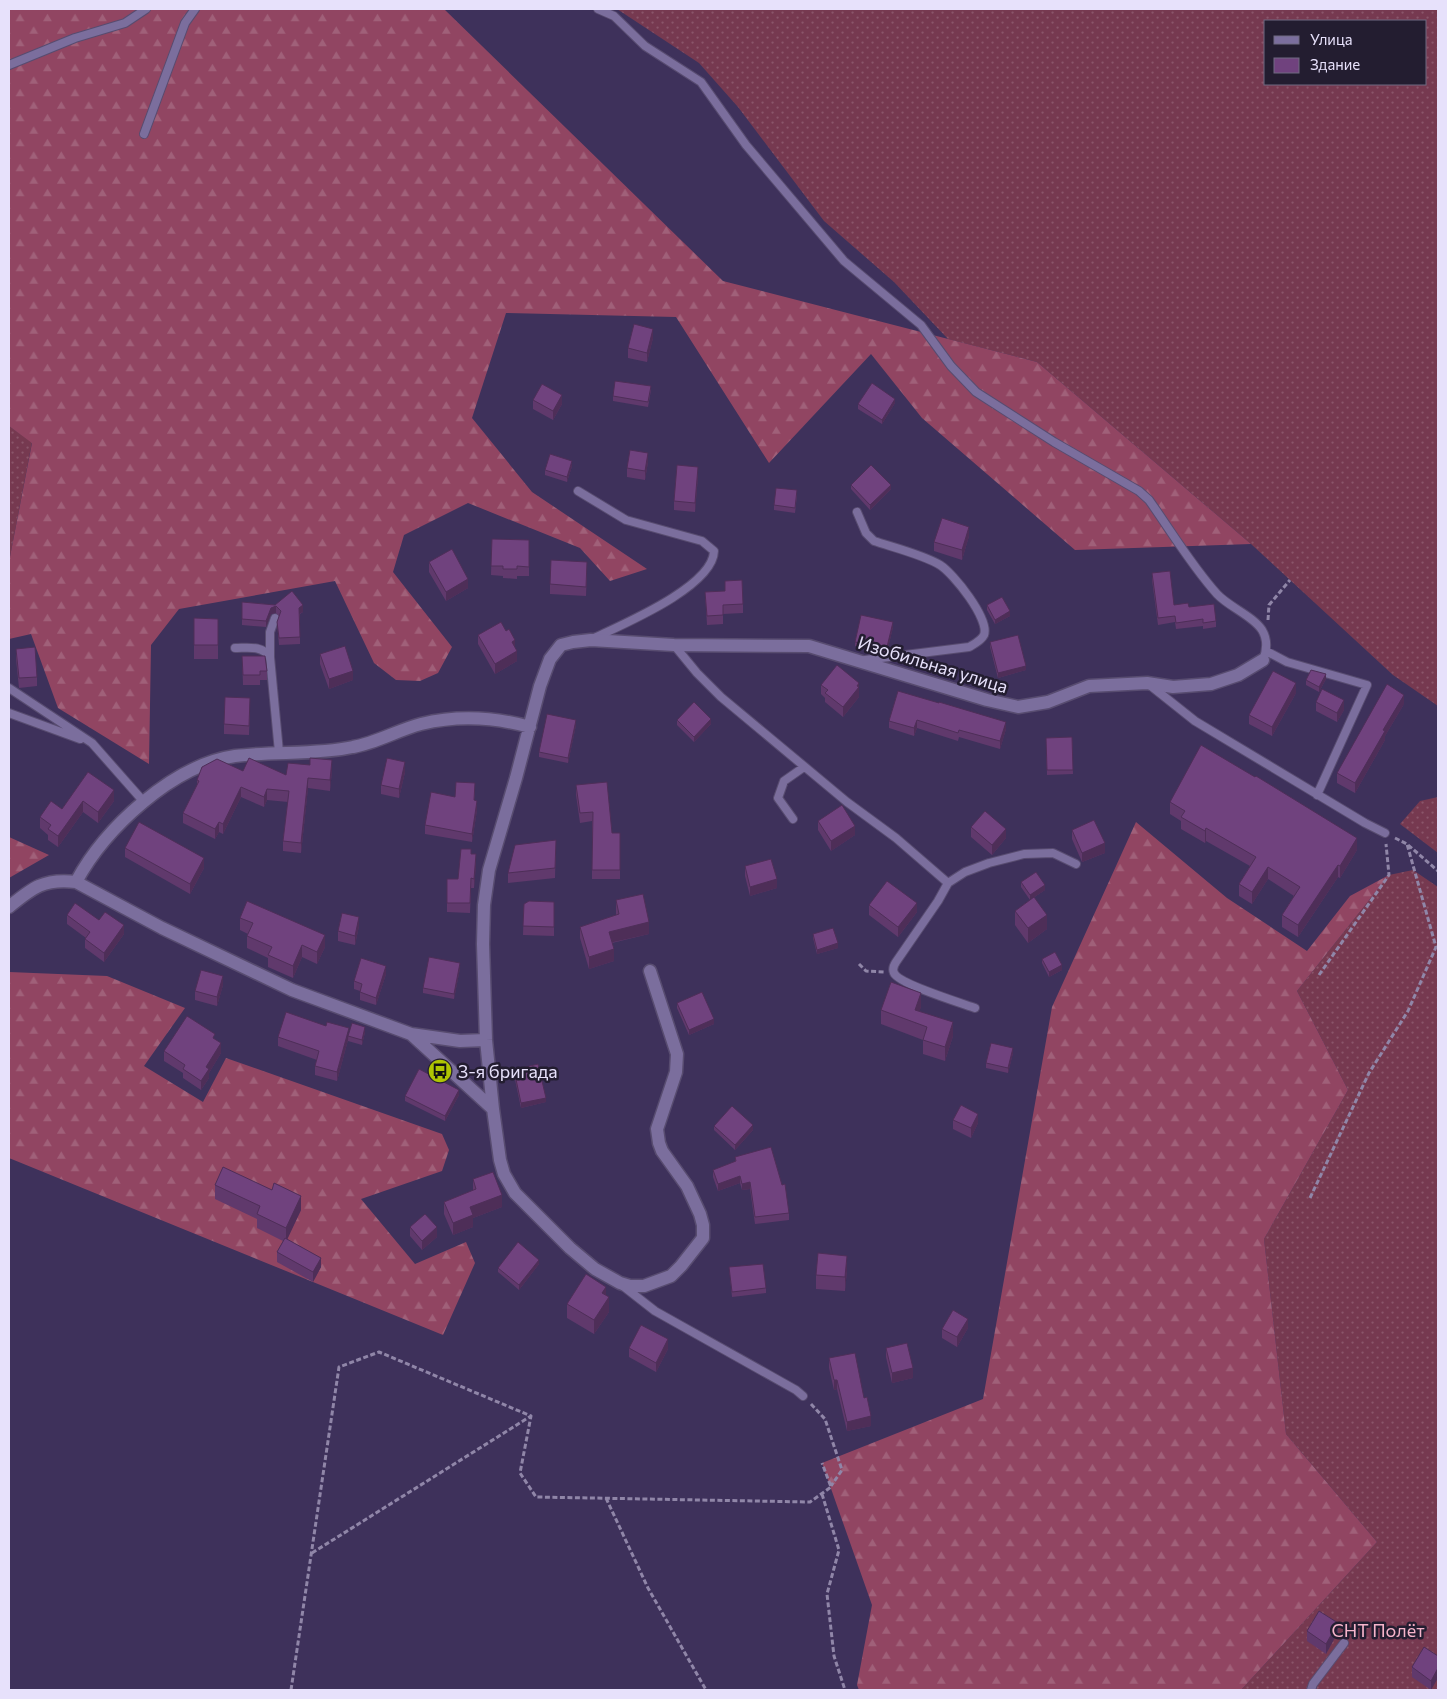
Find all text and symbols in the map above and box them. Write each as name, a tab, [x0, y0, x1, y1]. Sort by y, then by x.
legend	[1264, 20, 1427, 85]
text: Улица	[1310, 30, 1352, 48]
text: Здание	[1310, 55, 1360, 73]
street label: Изобильная улица	[855, 631, 1011, 697]
bus stop icon: 3-я бригада	[427, 1058, 453, 1084]
place label: 3-я бригада	[458, 1060, 558, 1082]
park label: СНТ Полёт	[1331, 1619, 1425, 1641]

